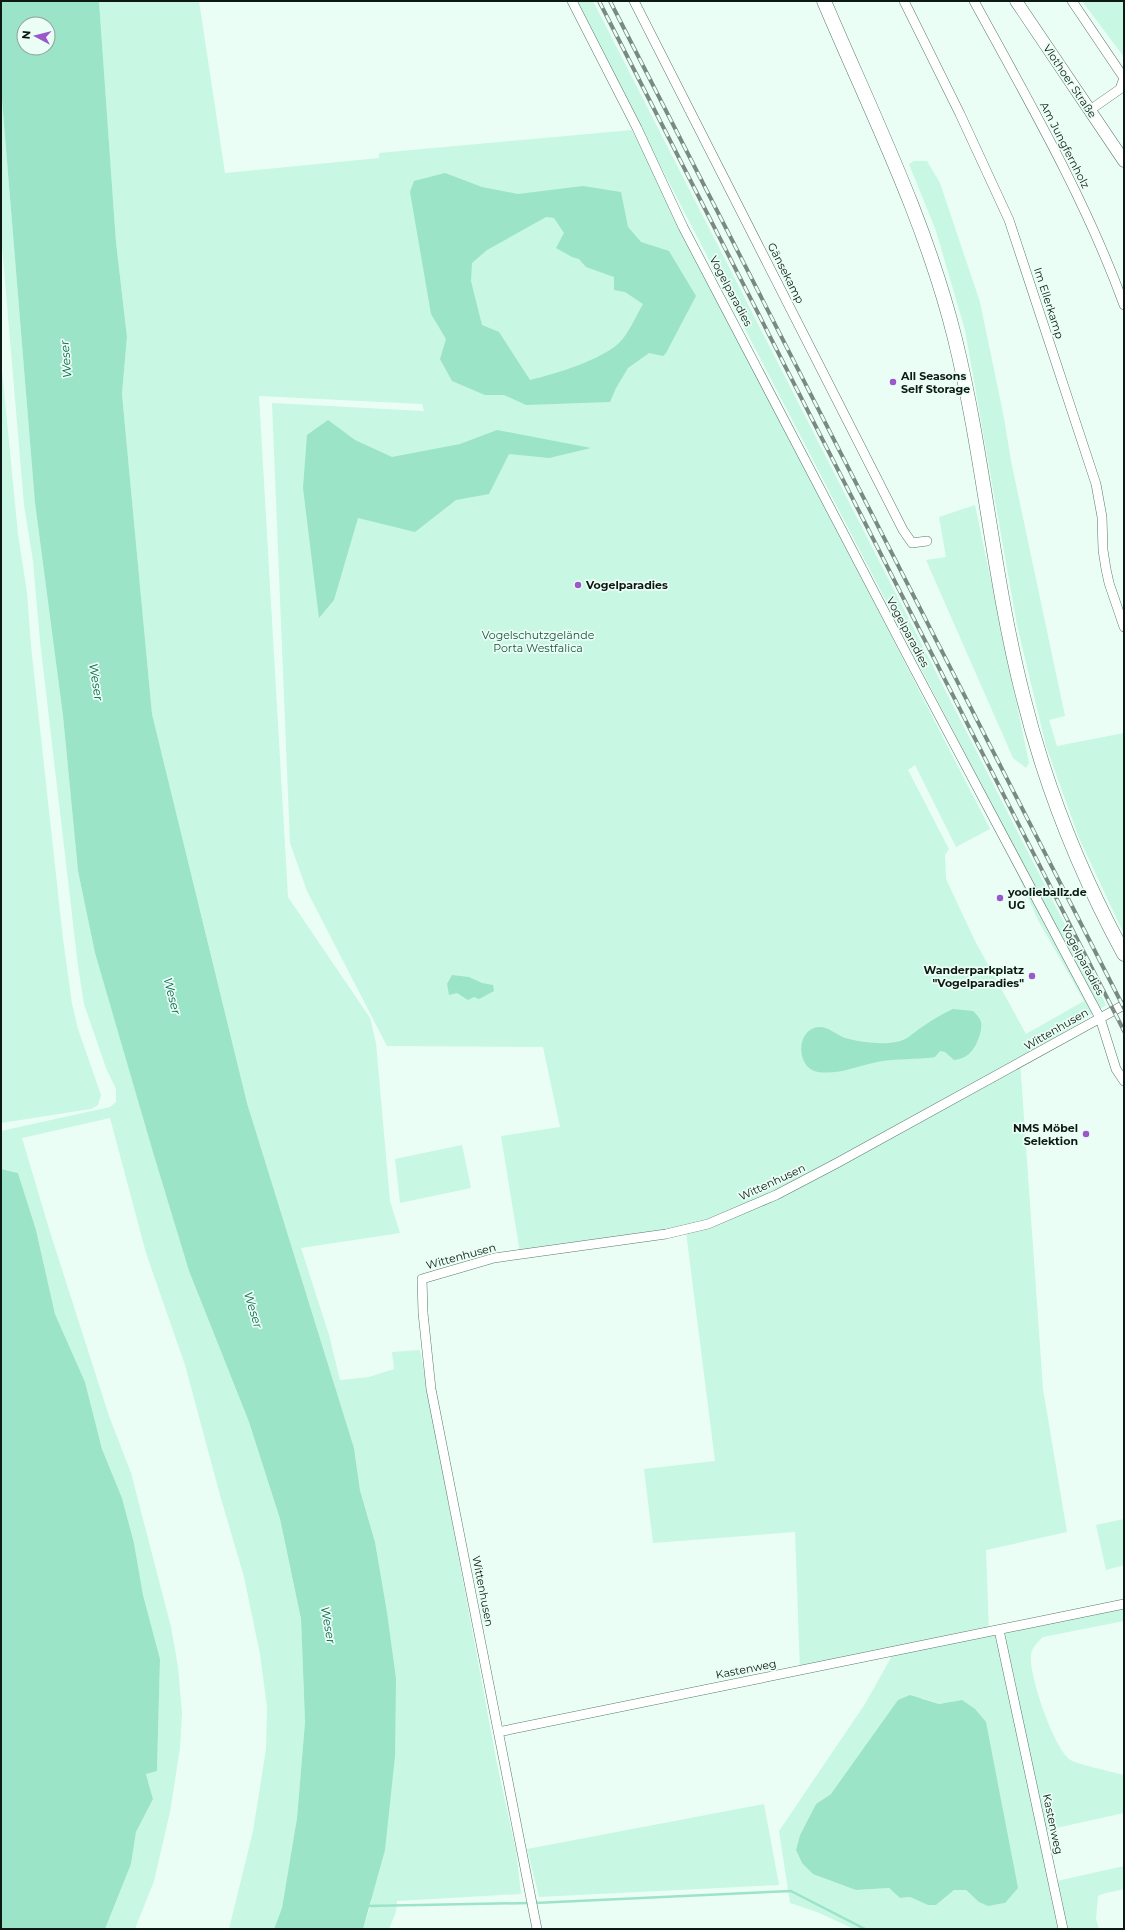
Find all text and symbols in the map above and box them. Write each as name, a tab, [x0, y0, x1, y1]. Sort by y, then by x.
north arrow	[16, 16, 56, 56]
text: N	[19, 30, 34, 40]
street label: Vlothoer Straße	[1040, 42, 1100, 121]
street label: Am Jungfernholz	[1037, 99, 1093, 191]
street label: Gänsekamp	[765, 240, 807, 306]
street label: Vogelparadies	[707, 253, 756, 329]
street label: Im Ellerkamp	[1031, 266, 1067, 340]
water label: Weser	[56, 339, 75, 378]
place label: All Seasons Self Storage	[900, 369, 970, 396]
marker: All Seasons Self Storage	[888, 377, 898, 387]
place label: Vogelparadies	[585, 578, 668, 592]
marker: Vogelparadies	[573, 580, 583, 590]
street label: Vogelparadies	[884, 594, 933, 670]
park label: Vogelschutzgelände Porta Westfalica	[482, 628, 595, 655]
water label: Weser	[86, 662, 107, 702]
place label: yoolieballz.de UG	[1007, 885, 1087, 912]
marker: yoolieballz.de UG	[995, 893, 1005, 903]
street label: Vogelparadies	[1059, 922, 1108, 998]
place label: Wanderparkplatz "Vogelparadies"	[924, 963, 1024, 990]
marker: Wanderparkplatz "Vogelparadies"	[1027, 971, 1037, 981]
water label: Weser	[161, 976, 184, 1016]
street label: Wittenhusen	[1021, 1005, 1091, 1053]
place label: NMS Möbel Selektion	[1013, 1121, 1078, 1148]
marker: NMS Möbel Selektion	[1081, 1129, 1091, 1139]
street label: Wittenhusen	[736, 1160, 808, 1204]
street label: Wittenhusen	[424, 1240, 498, 1272]
water label: Weser	[241, 1290, 266, 1330]
street label: Wittenhusen	[469, 1554, 497, 1628]
water label: Weser	[318, 1605, 339, 1645]
street label: Kastenweg	[715, 1656, 777, 1682]
street label: Kastenweg	[1040, 1792, 1066, 1856]

